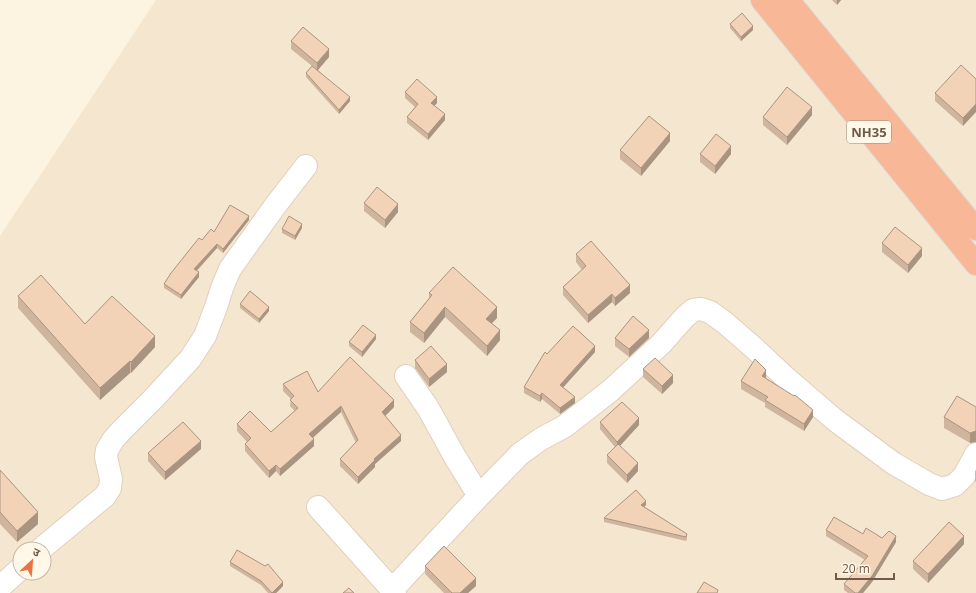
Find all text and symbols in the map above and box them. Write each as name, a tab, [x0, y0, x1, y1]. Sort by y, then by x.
road number: NH35	[847, 121, 891, 143]
north arrow	[12, 541, 52, 581]
text: उ	[30, 543, 43, 560]
scale bar	[836, 555, 894, 581]
text: 20 m	[842, 560, 870, 577]

